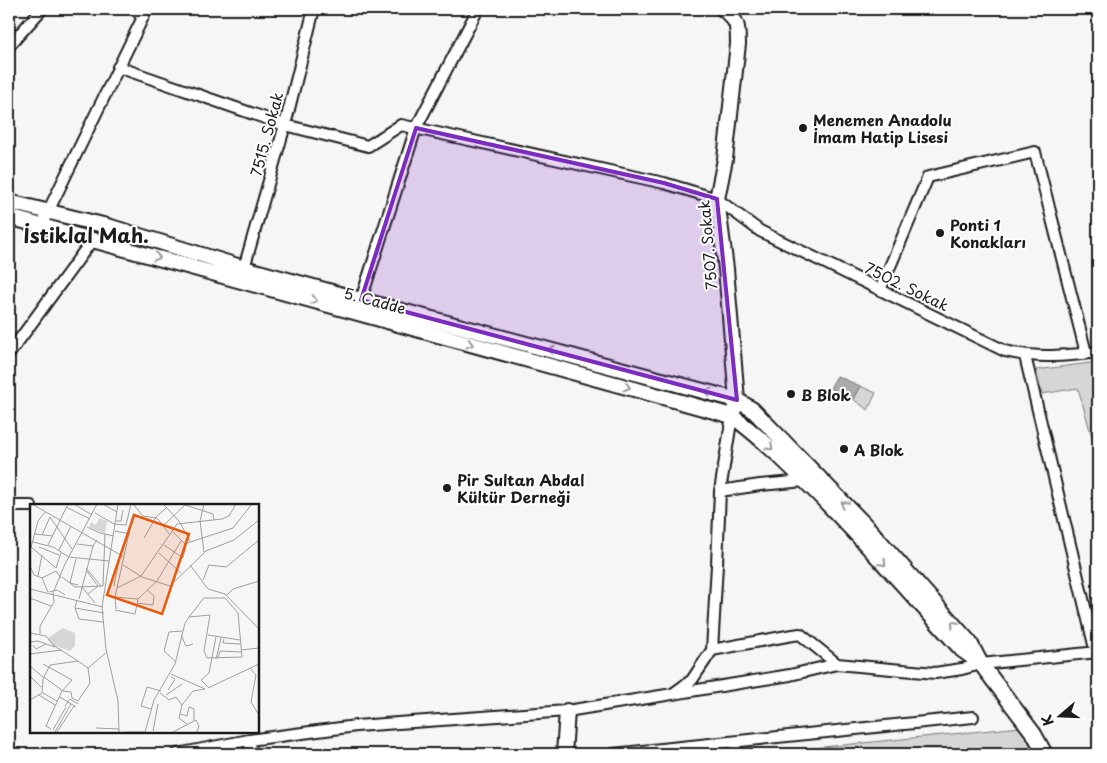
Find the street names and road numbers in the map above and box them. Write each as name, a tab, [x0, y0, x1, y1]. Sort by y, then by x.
street label: 7515. Sokak	[244, 89, 288, 179]
street label: 7507. Sokak	[692, 199, 722, 291]
street label: 7502. Sokak	[861, 256, 953, 316]
street label: 5. Cadde	[342, 281, 409, 319]

